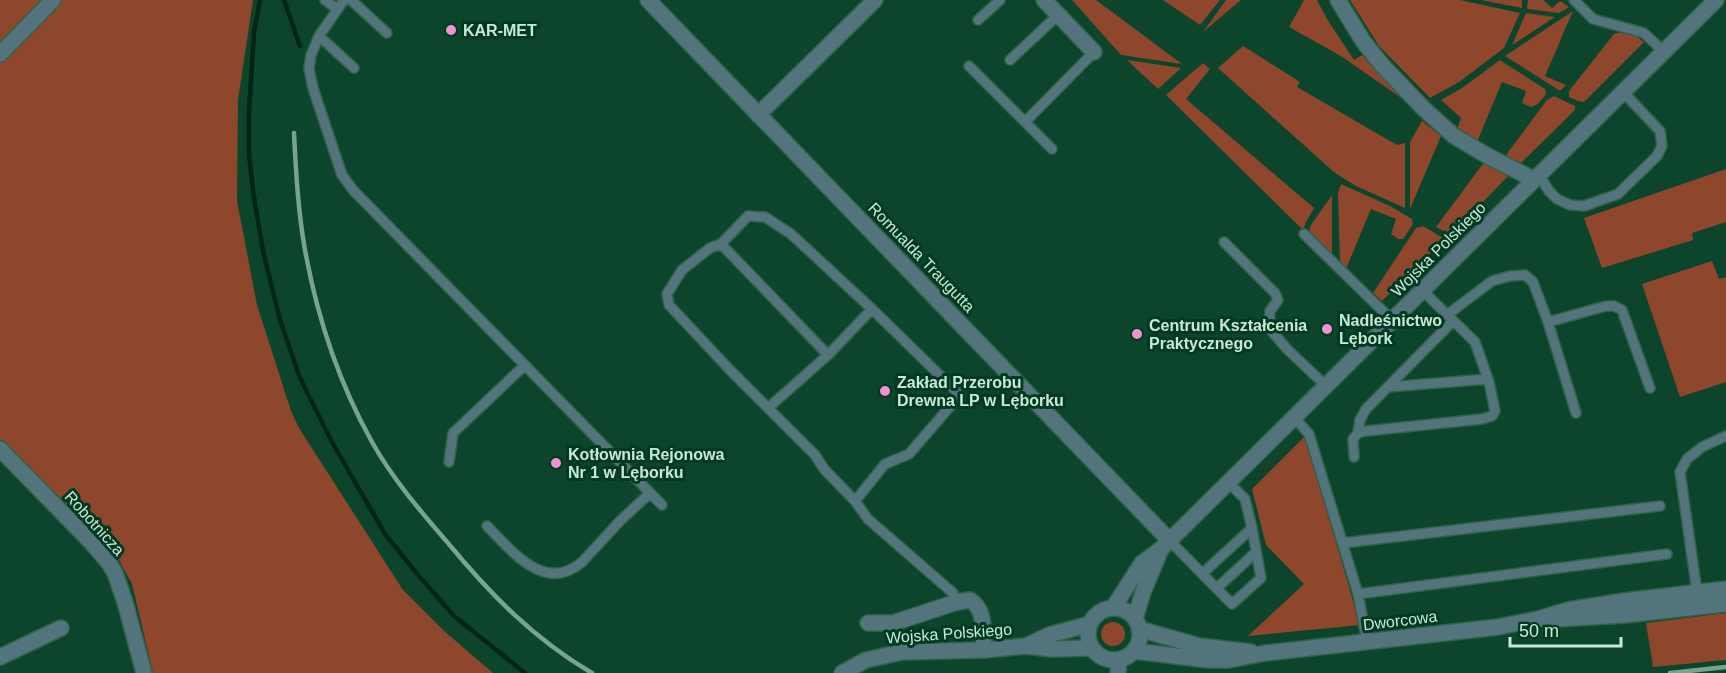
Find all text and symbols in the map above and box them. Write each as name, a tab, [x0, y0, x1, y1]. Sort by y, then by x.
place label: KAR-MET	[463, 22, 537, 39]
marker: KAR-MET	[444, 23, 458, 37]
street label: Romualda Traugutta	[865, 199, 978, 315]
street label: Wojska Polskiego	[1388, 199, 1489, 300]
place label: Nadleśnictwo Lębork	[1339, 312, 1442, 347]
place label: Centrum Kształcenia Praktycznego	[1149, 317, 1307, 352]
marker: Nadleśnictwo Lębork	[1320, 322, 1334, 336]
marker: Centrum Kształcenia Praktycznego	[1130, 327, 1144, 341]
place label: Zakład Przerobu Drewna LP w Lęborku	[897, 374, 1064, 409]
marker: Zakład Przerobu Drewna LP w Lęborku	[878, 384, 892, 398]
place label: Kotłownia Rejonowa Nr 1 w Lęborku	[568, 446, 725, 481]
marker: Kotłownia Rejonowa Nr 1 w Lęborku	[549, 456, 563, 470]
street label: Robotnicza	[62, 488, 128, 559]
street label: Dworcowa	[1362, 607, 1438, 633]
scale bar	[1510, 610, 1621, 648]
street label: Wojska Polskiego	[886, 621, 1013, 646]
text: 50 m	[1519, 621, 1559, 641]

